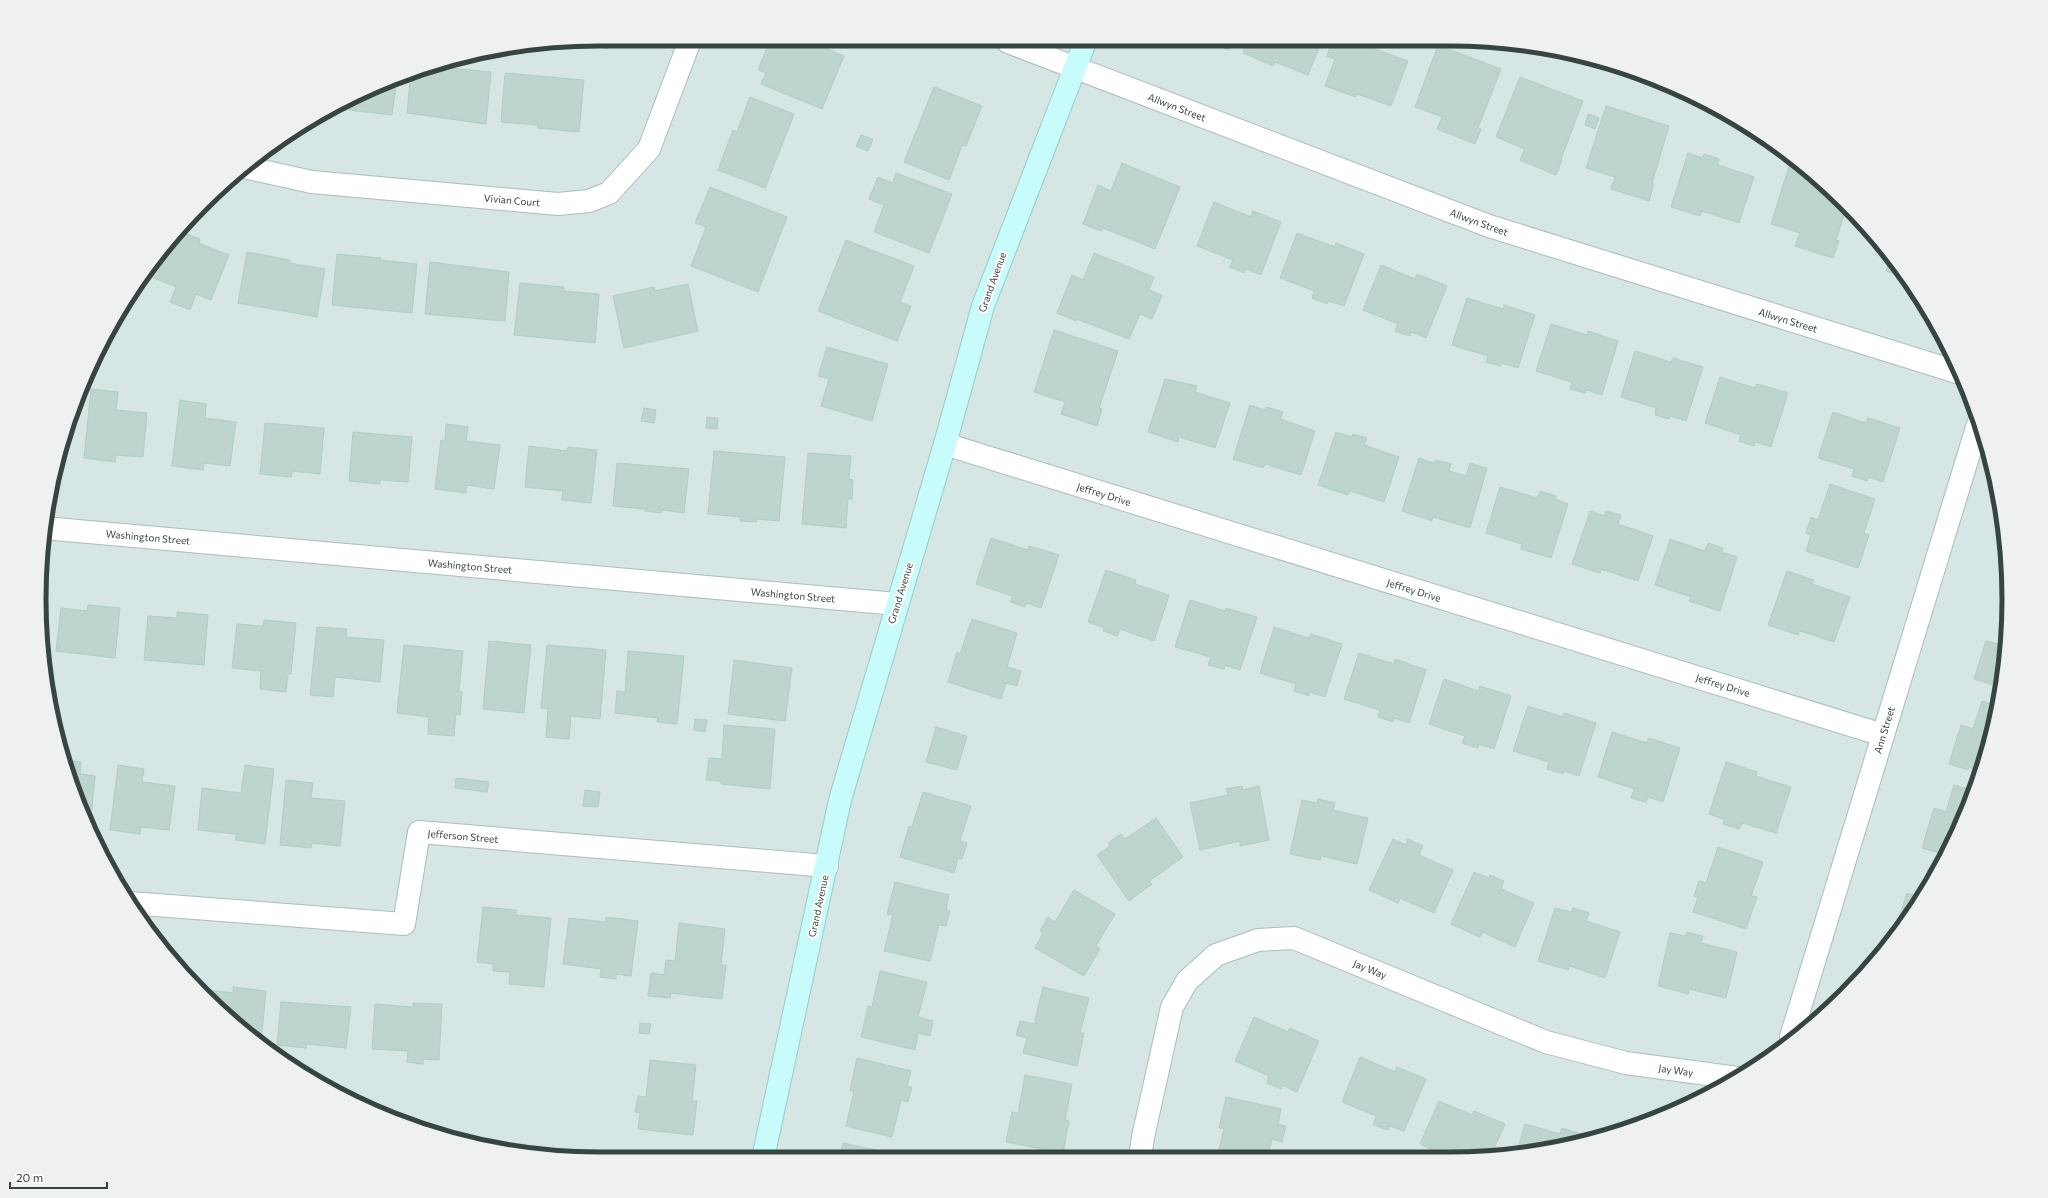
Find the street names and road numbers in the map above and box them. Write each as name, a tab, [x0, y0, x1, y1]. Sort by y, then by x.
street label: Allwyn Street	[1146, 90, 1208, 124]
street label: Vivian Court	[483, 192, 541, 208]
street label: Allwyn Street	[1448, 206, 1510, 238]
street label: Grand Avenue	[976, 250, 1008, 314]
street label: Allwyn Street	[1757, 305, 1819, 335]
street label: Jeffrey Drive	[1075, 480, 1133, 508]
street label: Washington Street	[105, 527, 191, 547]
street label: Washington Street	[427, 556, 513, 576]
street label: Grand Avenue	[885, 561, 915, 625]
street label: Jeffrey Drive	[1385, 576, 1443, 604]
street label: Washington Street	[750, 585, 836, 605]
street label: Jeffrey Drive	[1694, 671, 1752, 699]
street label: Ann Street	[1871, 705, 1897, 755]
street label: Jefferson Street	[427, 827, 499, 845]
street label: Grand Avenue	[806, 874, 830, 938]
street label: Jay Way	[1351, 957, 1389, 981]
street label: Jay Way	[1658, 1062, 1694, 1078]

